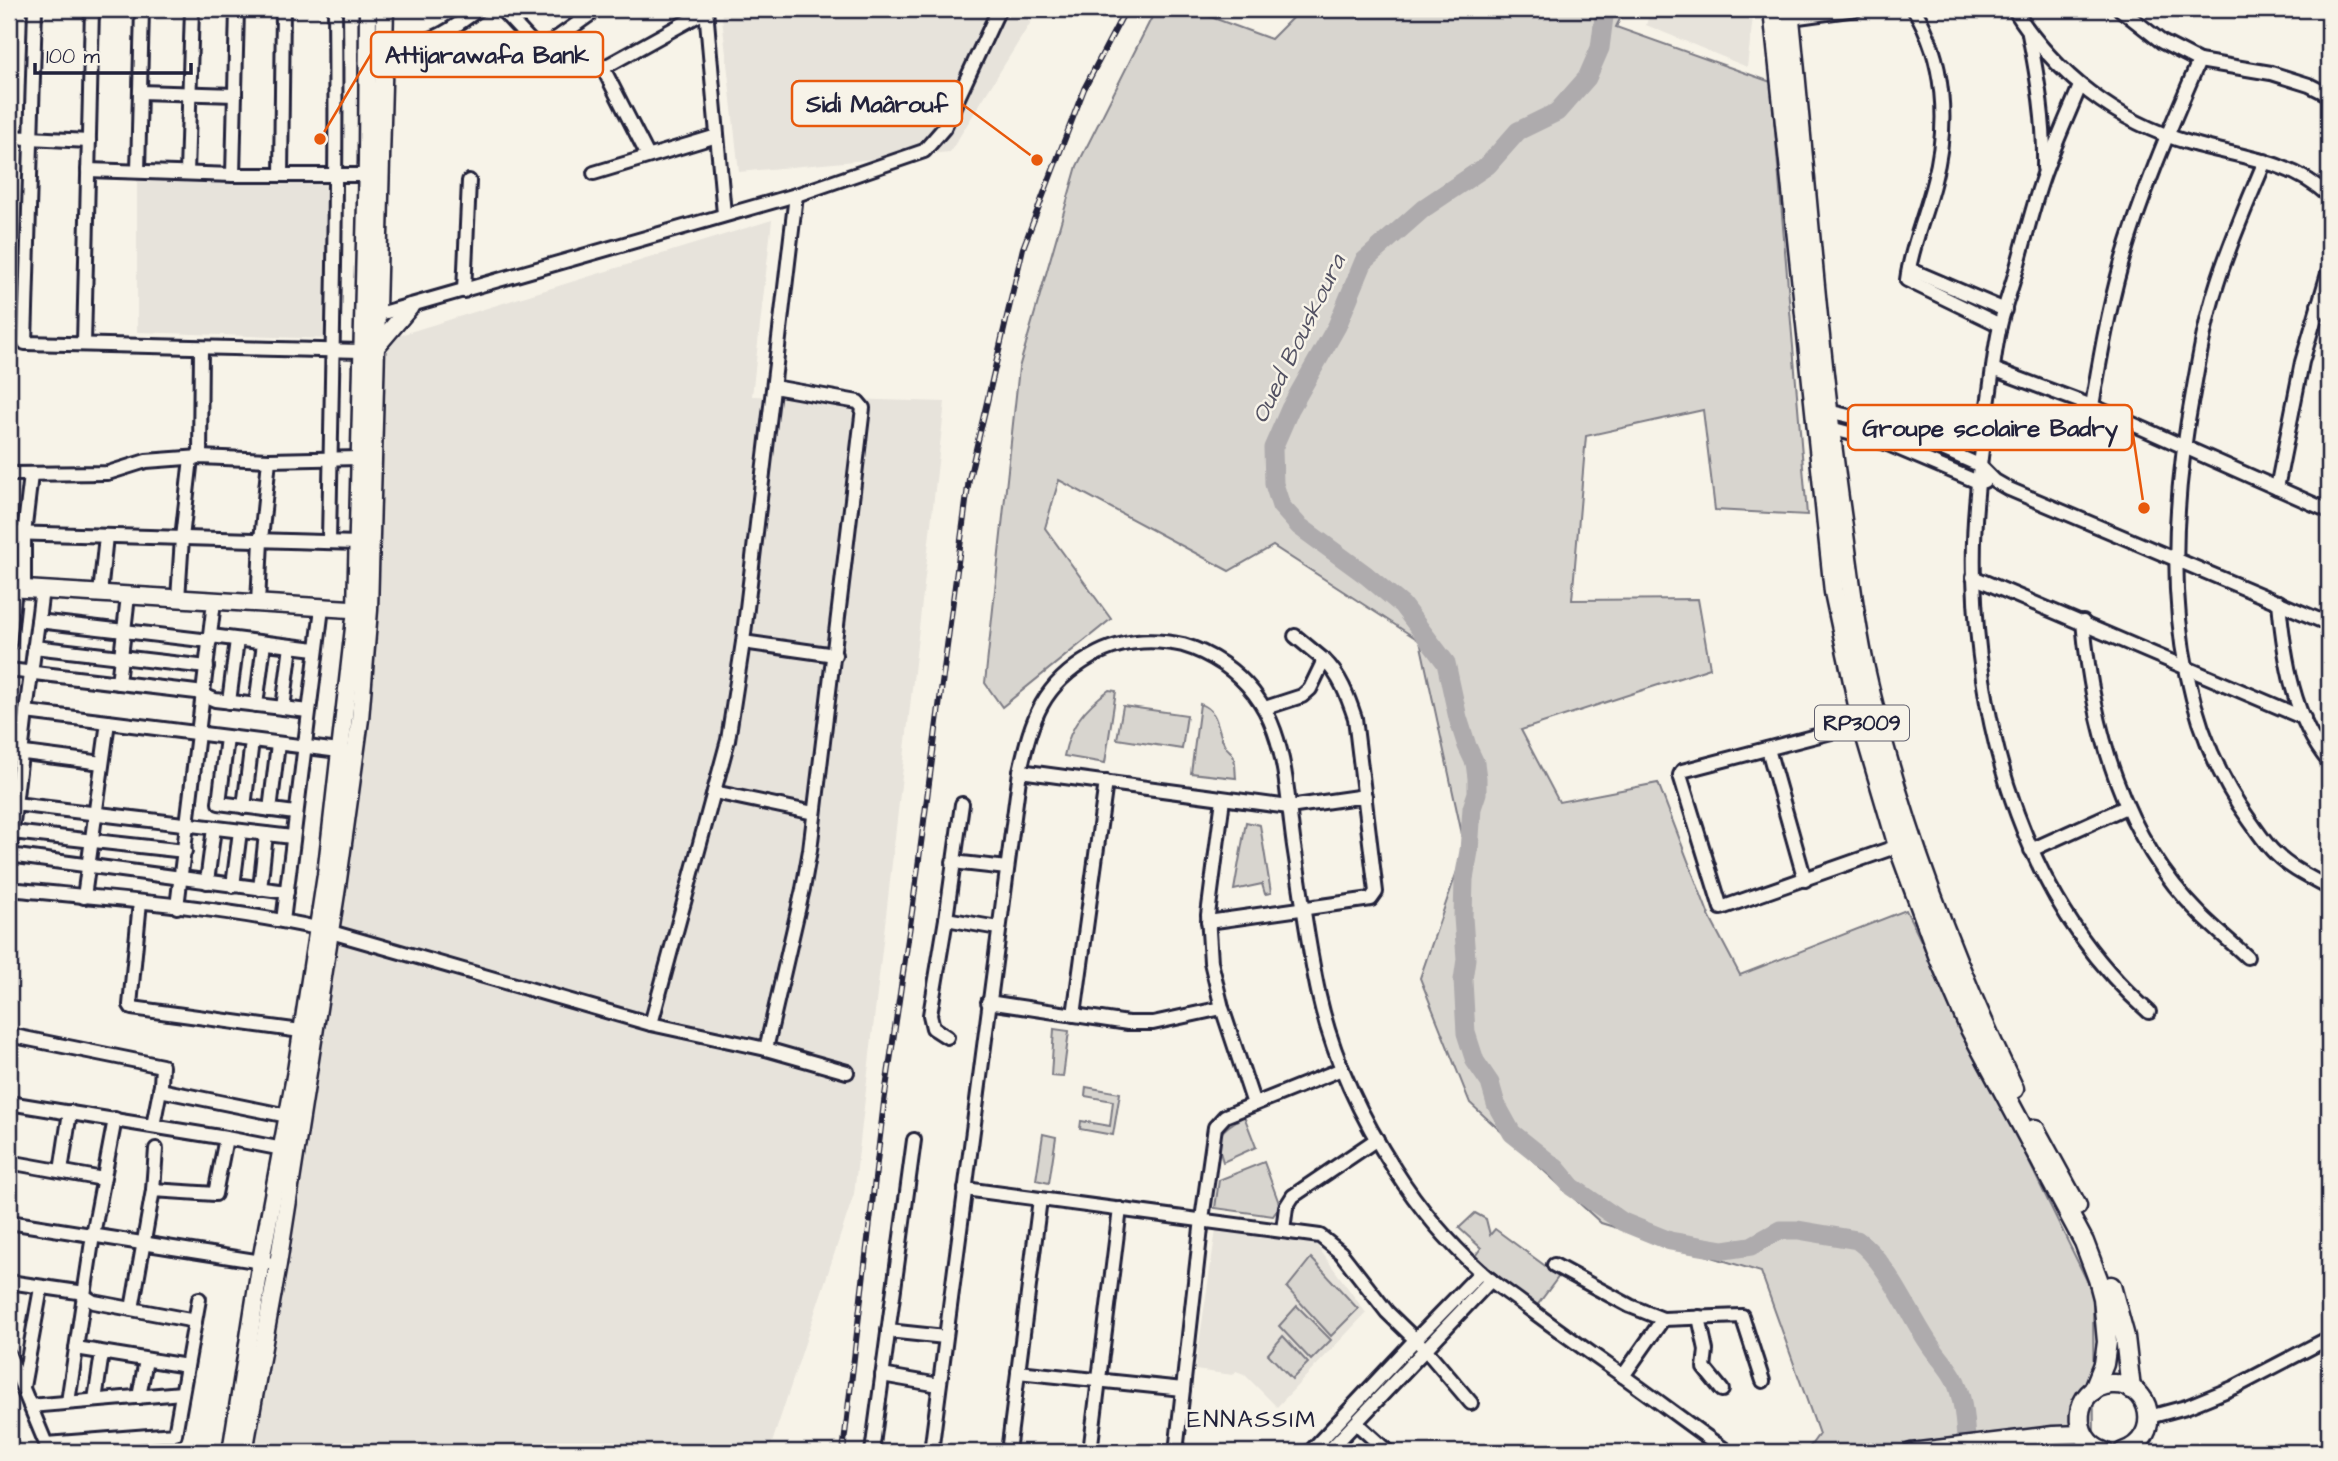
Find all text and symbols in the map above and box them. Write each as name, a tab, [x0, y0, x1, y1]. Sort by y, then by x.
scale bar	[35, 32, 191, 76]
callout: Attijarawafa Bank	[371, 32, 603, 77]
text: Attijarawafa Bank	[385, 39, 589, 73]
text: 100 m	[46, 42, 101, 71]
callout: Sidi Maârouf	[792, 81, 962, 126]
text: Sidi Maârouf	[805, 88, 949, 122]
water label: Oued Bouskoura	[1243, 247, 1355, 429]
callout: Groupe scolaire Badry	[1848, 405, 2132, 450]
text: Groupe scolaire Badry	[1862, 412, 2119, 448]
road number: RP3009	[1815, 706, 1909, 740]
district label: ENNASSIM	[1187, 1403, 1317, 1437]

